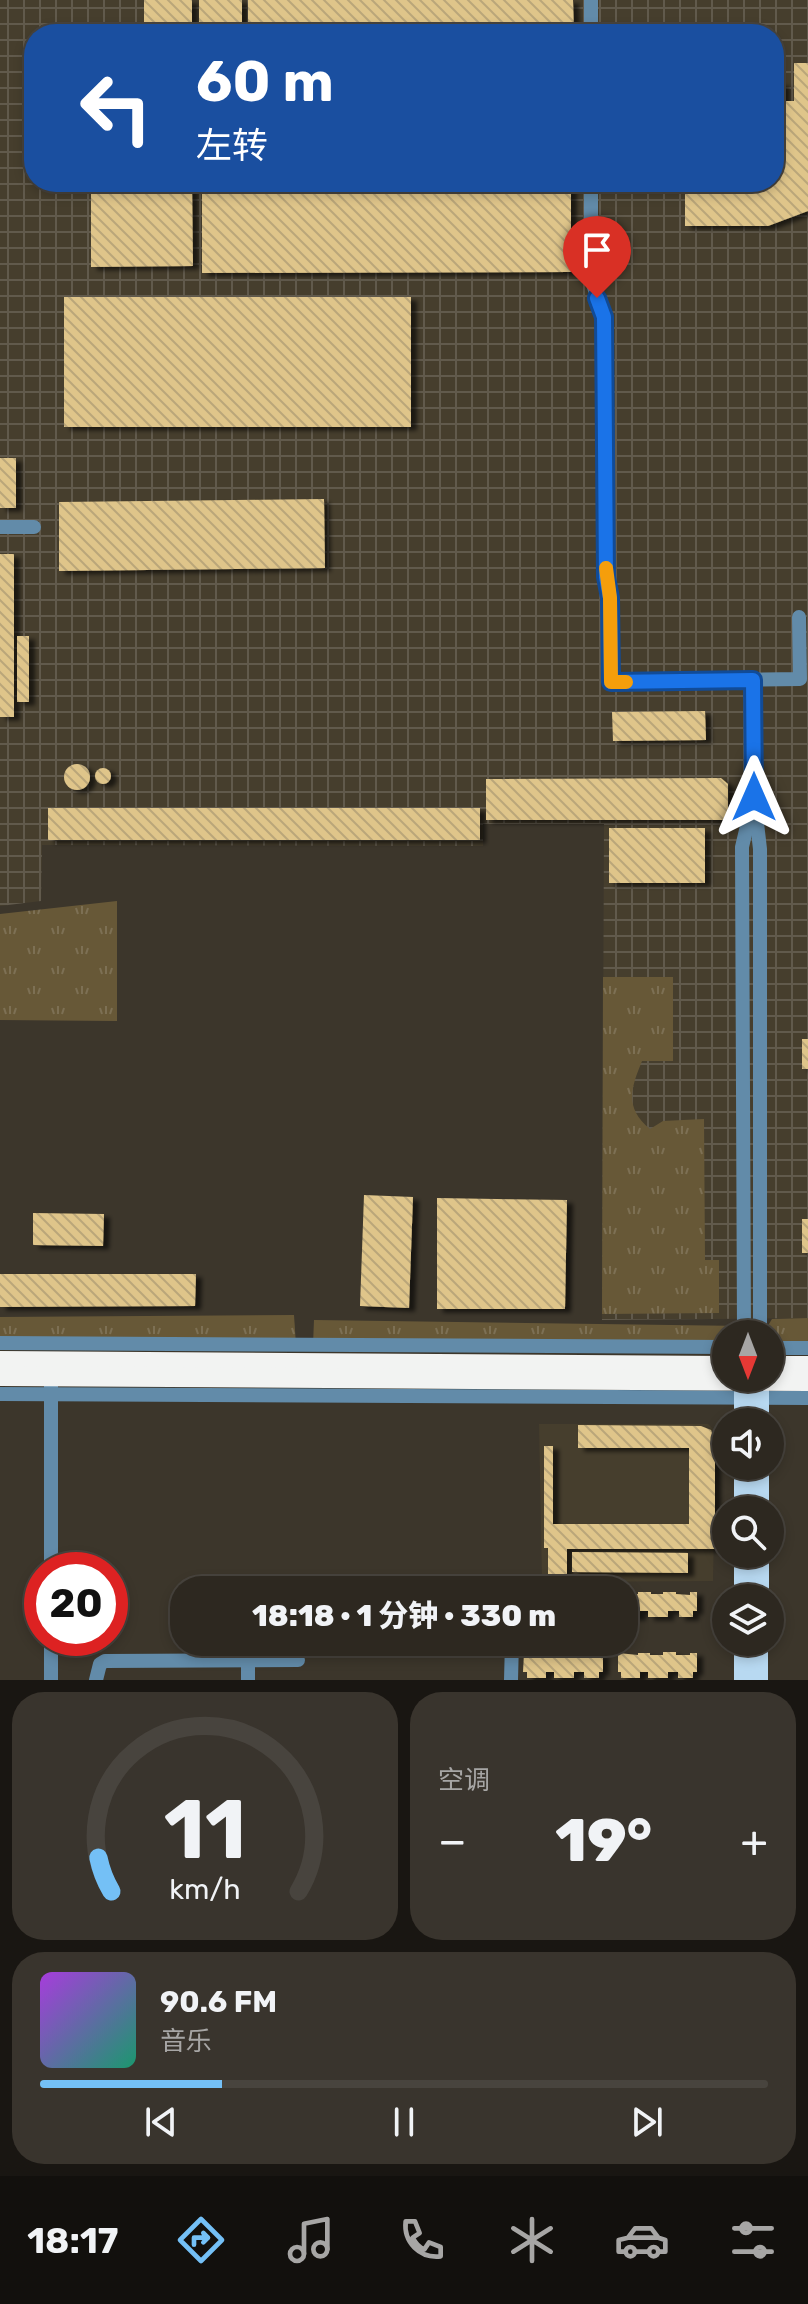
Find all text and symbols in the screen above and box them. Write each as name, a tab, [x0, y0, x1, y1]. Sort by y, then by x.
text: 60 m	[196, 49, 334, 115]
icon: left	[64, 56, 168, 160]
text: 左转	[196, 124, 268, 167]
pin	[563, 216, 631, 298]
icon: arrive	[575, 228, 619, 272]
position arrow	[712, 755, 796, 839]
north arrow	[712, 1320, 784, 1392]
map controls	[712, 1320, 784, 1656]
button: sound	[712, 1408, 784, 1480]
button: search	[712, 1496, 784, 1568]
speed limit sign: 20	[24, 1552, 128, 1656]
button: layers	[712, 1584, 784, 1656]
text: 18:18 · 1 分钟 · 330 m	[252, 1598, 556, 1634]
text: 空调	[438, 1765, 490, 1796]
text: 11	[164, 1780, 246, 1879]
text: 19°	[555, 1805, 652, 1876]
text: −	[438, 1815, 467, 1867]
text: +	[741, 1815, 768, 1867]
text: km/h	[169, 1872, 241, 1906]
text: 90.6 FM	[160, 1984, 277, 2020]
text: 音乐	[160, 2026, 212, 2057]
icon: previous	[139, 2100, 183, 2144]
icon: pause	[382, 2100, 426, 2144]
icon: next	[625, 2100, 669, 2144]
icon: directions	[173, 2212, 229, 2268]
icon: music	[283, 2212, 339, 2268]
icon: phone	[394, 2212, 450, 2268]
icon: climate	[504, 2212, 560, 2268]
icon: car	[614, 2212, 670, 2268]
icon: filters	[725, 2212, 781, 2268]
text: 18:17	[27, 2219, 118, 2262]

